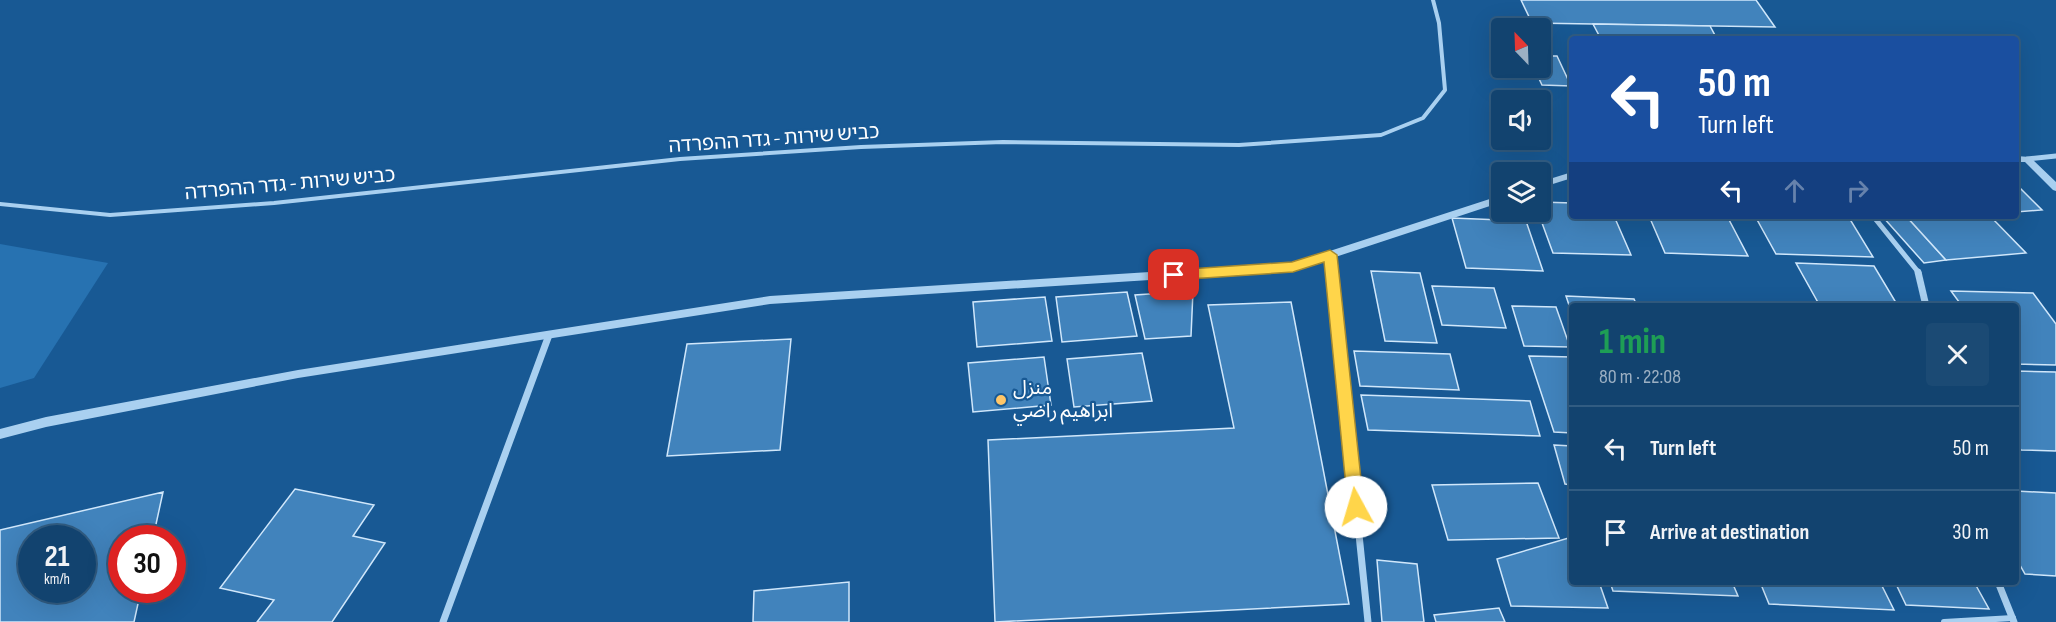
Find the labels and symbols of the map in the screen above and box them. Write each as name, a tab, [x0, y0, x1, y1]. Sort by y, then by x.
north arrow	[1491, 18, 1551, 78]
street label: כביש שירות - גדר ההפרדה	[668, 120, 880, 158]
street label: כביש שירות - גדר ההפרדה	[184, 163, 396, 205]
pin	[1148, 249, 1199, 300]
place label: منزل ابراهيم راضي	[1013, 376, 1113, 426]
marker: منزل ابراهيم راضي	[994, 393, 1008, 407]
position arrow	[1324, 475, 1388, 539]
speed limit sign: 30	[108, 525, 186, 603]

